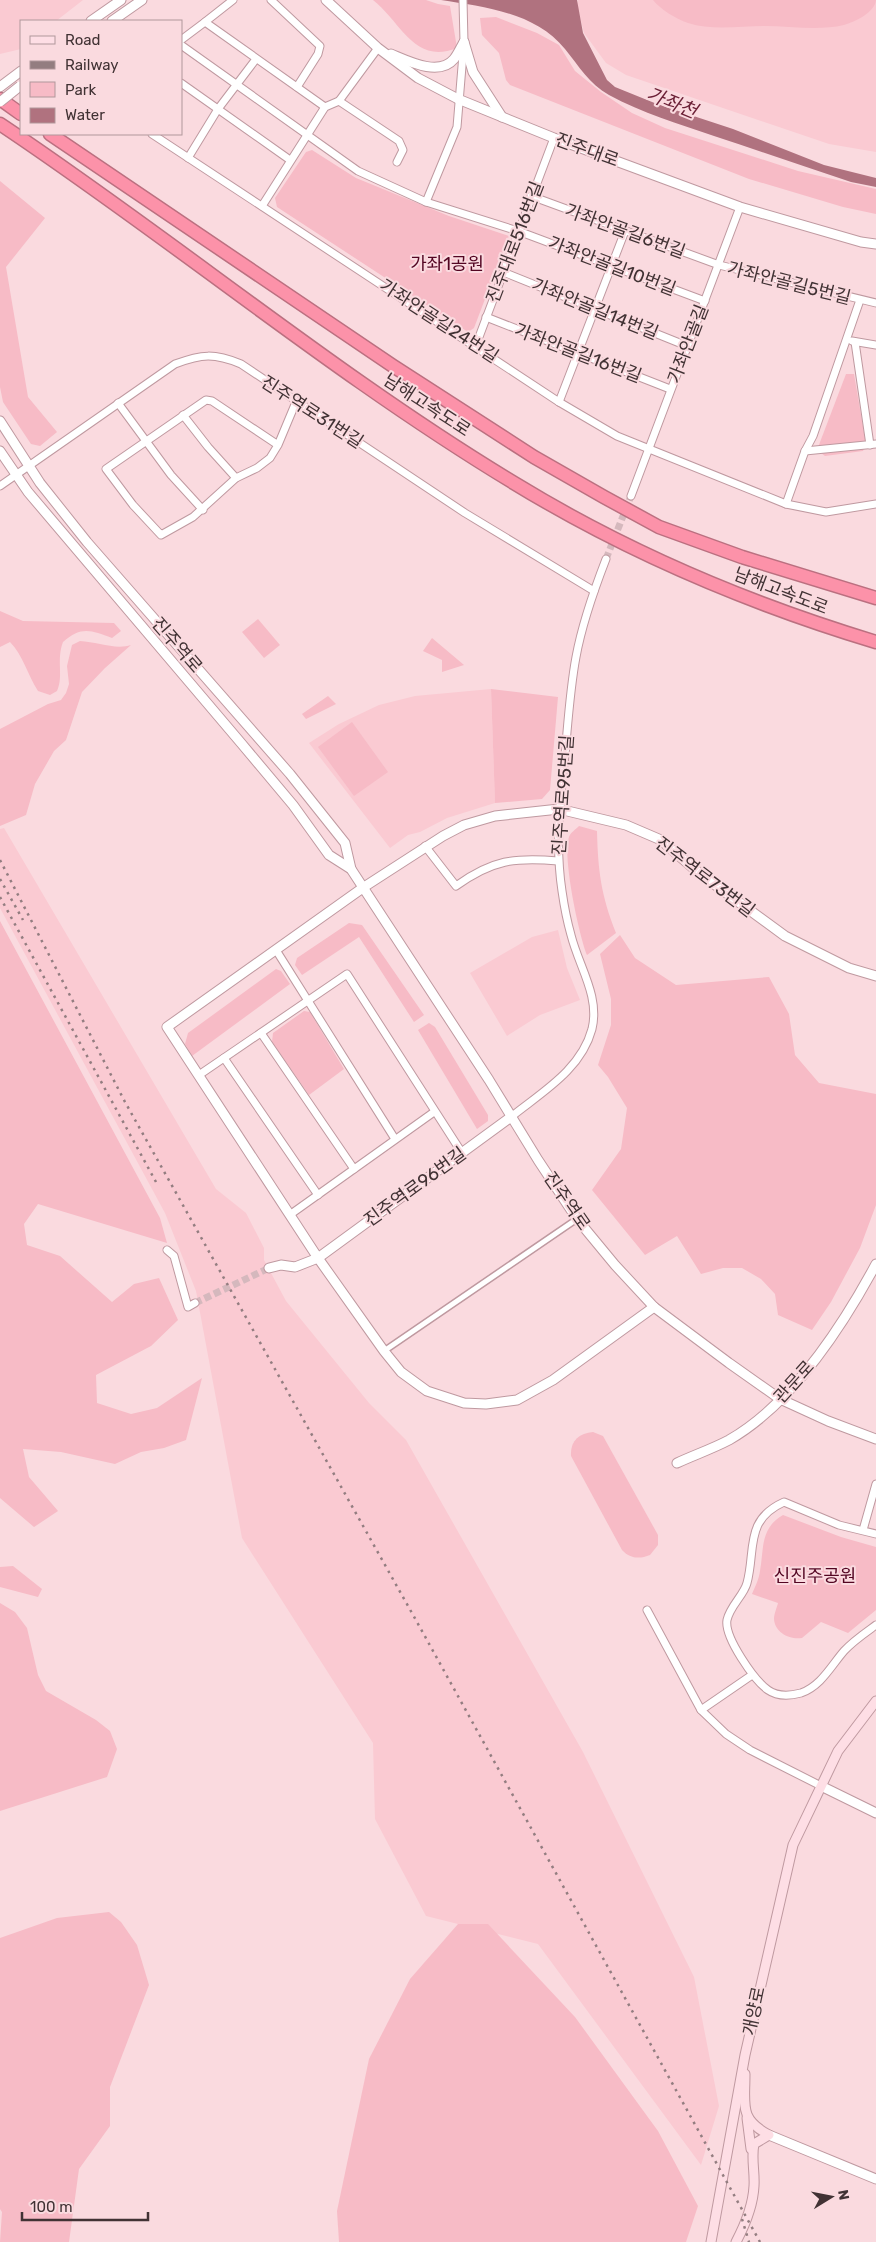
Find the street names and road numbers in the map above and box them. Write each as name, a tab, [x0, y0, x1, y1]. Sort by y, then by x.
street label: 진주대로	[552, 128, 622, 172]
street label: 진주대로516번길	[482, 178, 548, 306]
street label: 가좌안골길6번길	[562, 199, 688, 263]
street label: 가좌안골길10번길	[545, 232, 679, 300]
street label: 가좌안골길5번길	[725, 257, 853, 309]
street label: 가좌안골길24번길	[375, 274, 503, 368]
street label: 가좌안골길14번길	[528, 274, 662, 344]
street label: 가좌안골길	[663, 301, 713, 387]
street label: 가좌안골길16번길	[511, 319, 645, 387]
street label: 남해고속도로	[379, 369, 475, 441]
street label: 진주역로31번길	[257, 371, 367, 453]
street label: 남해고속도로	[731, 563, 831, 619]
street label: 진주역로	[147, 613, 207, 677]
street label: 진주역로95번길	[548, 734, 578, 856]
street label: 진주역로73번길	[651, 832, 759, 922]
street label: 진주역로96번길	[360, 1143, 470, 1231]
street label: 진주역로	[539, 1168, 595, 1234]
street label: 관문로	[769, 1356, 819, 1408]
street label: 개양로	[738, 1984, 770, 2038]

